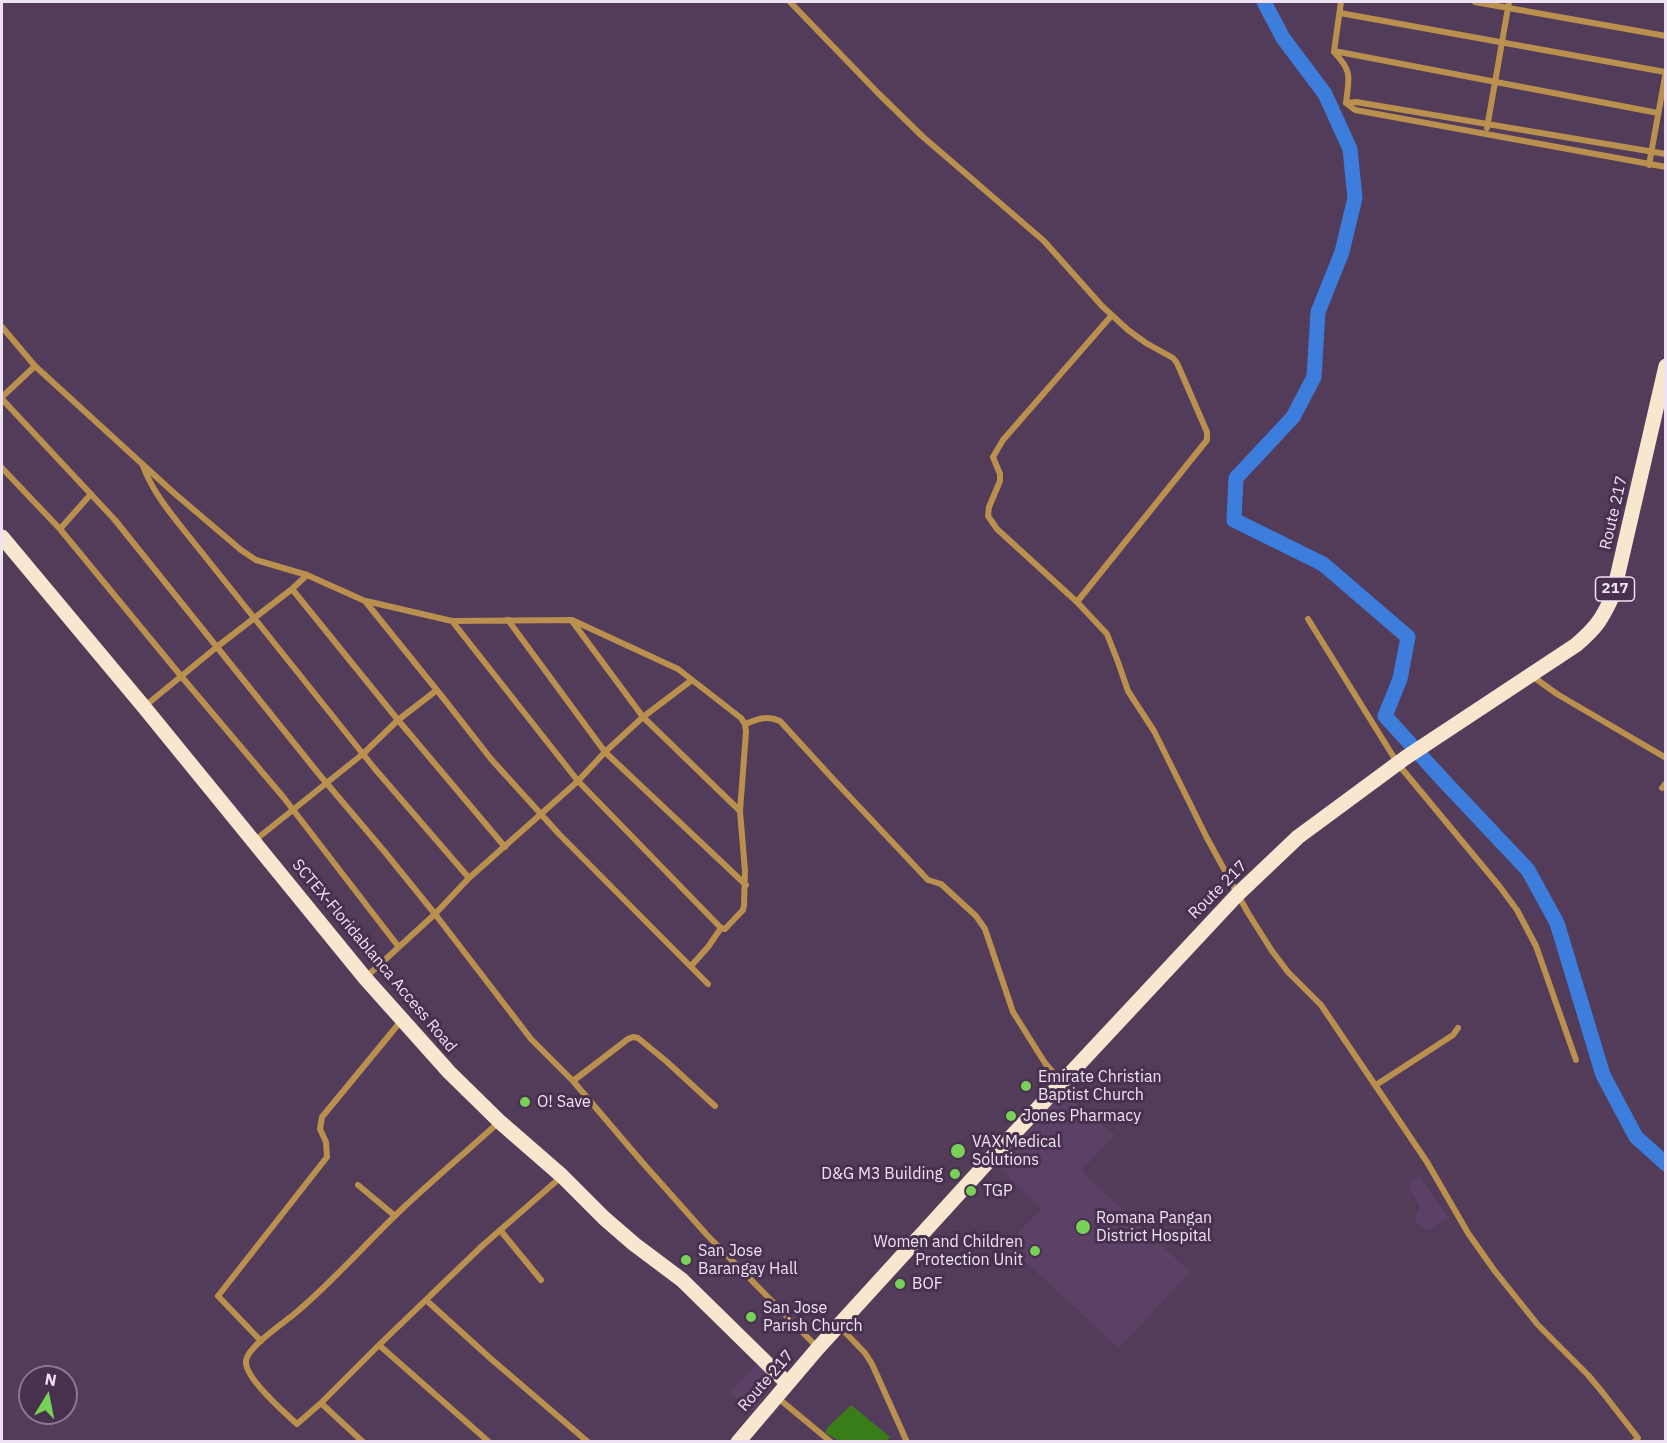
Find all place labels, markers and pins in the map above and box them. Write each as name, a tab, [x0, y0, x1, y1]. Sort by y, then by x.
place label: Emirate Christian Baptist Church	[1038, 1067, 1162, 1105]
marker: Emirate Christian Baptist Church	[1019, 1079, 1033, 1093]
place label: O! Save	[537, 1092, 591, 1112]
marker: O! Save	[518, 1095, 532, 1109]
place label: Jones Pharmacy	[1023, 1106, 1141, 1126]
marker: Jones Pharmacy	[1004, 1109, 1018, 1123]
place label: VAX Medical Solutions	[972, 1132, 1061, 1170]
marker: VAX Medical Solutions	[949, 1142, 967, 1160]
place label: D&G M3 Building	[821, 1164, 943, 1184]
marker: D&G M3 Building	[948, 1167, 962, 1181]
place label: TGP	[983, 1181, 1013, 1201]
marker: TGP	[964, 1184, 978, 1198]
place label: Romana Pangan District Hospital	[1096, 1208, 1212, 1246]
marker: Romana Pangan District Hospital	[1074, 1218, 1092, 1236]
place label: Women and Children Protection Unit	[873, 1232, 1023, 1270]
place label: San Jose Barangay Hall	[698, 1241, 798, 1279]
marker: Women and Children Protection Unit	[1028, 1244, 1042, 1258]
marker: San Jose Barangay Hall	[679, 1253, 693, 1267]
place label: BOF	[912, 1274, 943, 1294]
marker: BOF	[893, 1277, 907, 1291]
place label: San Jose Parish Church	[763, 1298, 863, 1336]
marker: San Jose Parish Church	[744, 1310, 758, 1324]

